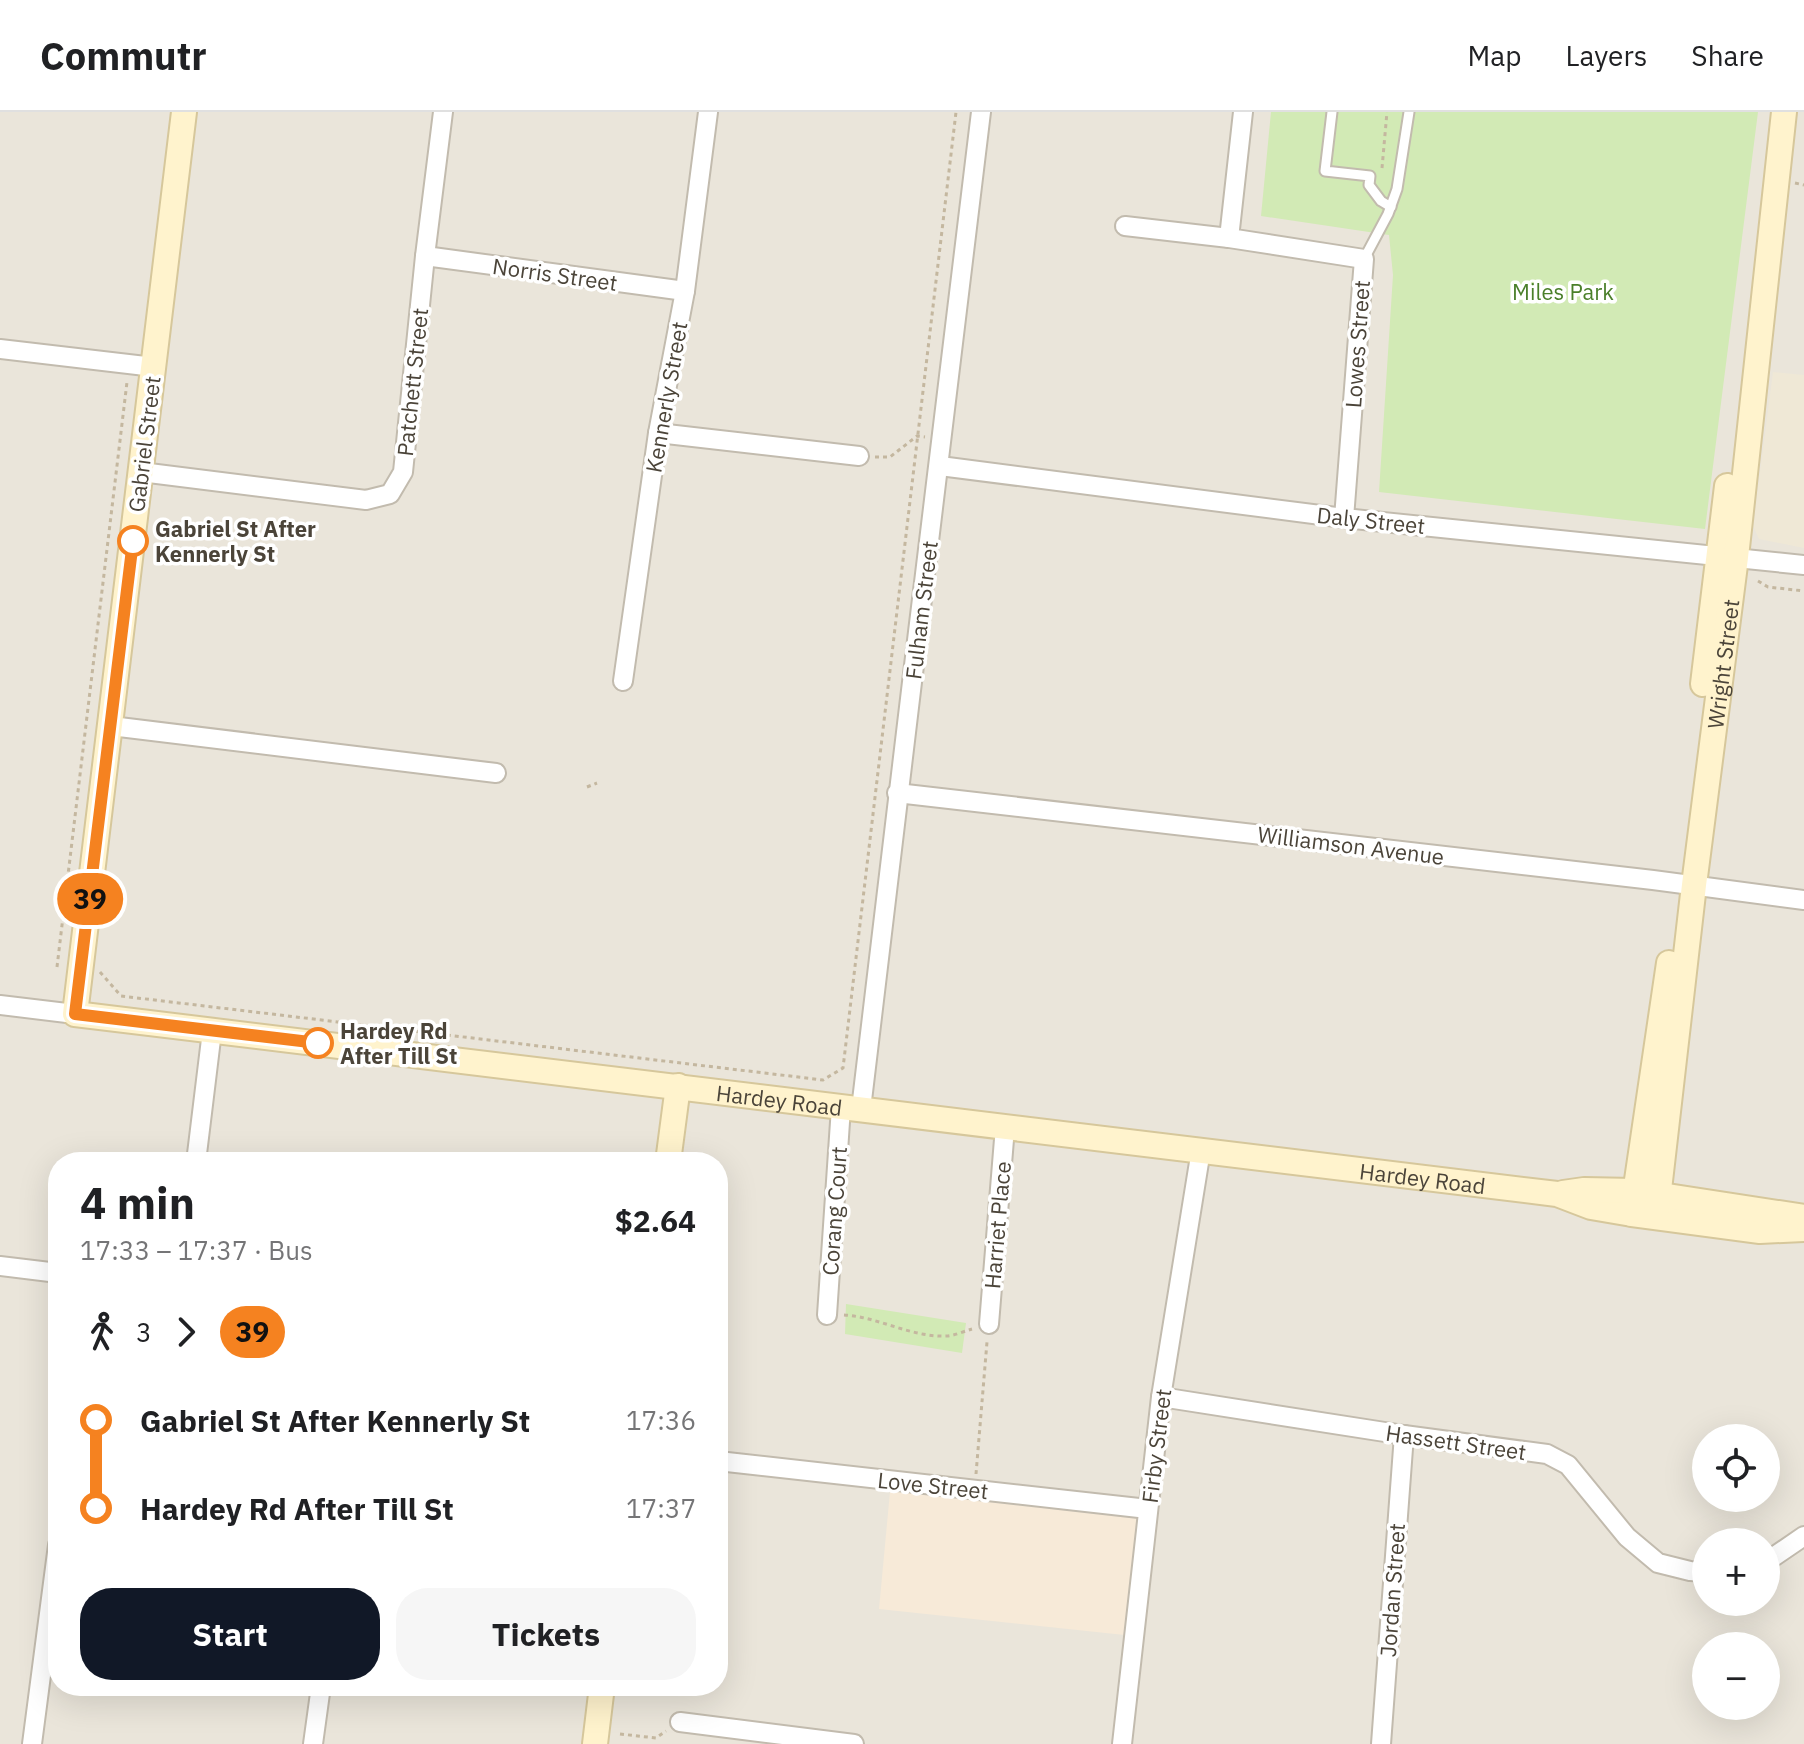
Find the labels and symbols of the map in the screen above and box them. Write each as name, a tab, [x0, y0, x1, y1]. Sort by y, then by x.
street label: Norris Street	[491, 251, 619, 297]
park label: Miles Park	[1512, 277, 1614, 306]
street label: Lowes Street	[1338, 279, 1376, 409]
street label: Patchett Street	[390, 306, 434, 458]
street label: Kennerly Street	[638, 319, 694, 475]
street label: Gabriel Street	[121, 374, 167, 514]
street label: Daly Street	[1315, 500, 1427, 540]
place label: Gabriel St After Kennerly St	[155, 514, 316, 568]
marker: Gabriel St After Kennerly St	[118, 526, 148, 556]
street label: Fulham Street	[898, 539, 944, 681]
street label: Wright Street	[1700, 597, 1745, 731]
street label: Williamson Avenue	[1256, 819, 1446, 871]
line badge: 39	[54, 873, 126, 925]
place label: Hardey Rd After Till St	[340, 1016, 457, 1070]
marker: Hardey Rd After Till St	[303, 1028, 333, 1058]
street label: Hardey Road	[715, 1077, 844, 1122]
street label: Corang Court	[815, 1145, 853, 1277]
street label: Hardey Road	[1358, 1156, 1487, 1200]
street label: Harriet Place	[977, 1160, 1017, 1290]
street label: Firby Street	[1135, 1387, 1177, 1505]
street label: Hassett Street	[1384, 1418, 1528, 1466]
street label: Love Street	[876, 1465, 990, 1505]
street label: Jordan Street	[1373, 1522, 1411, 1658]

